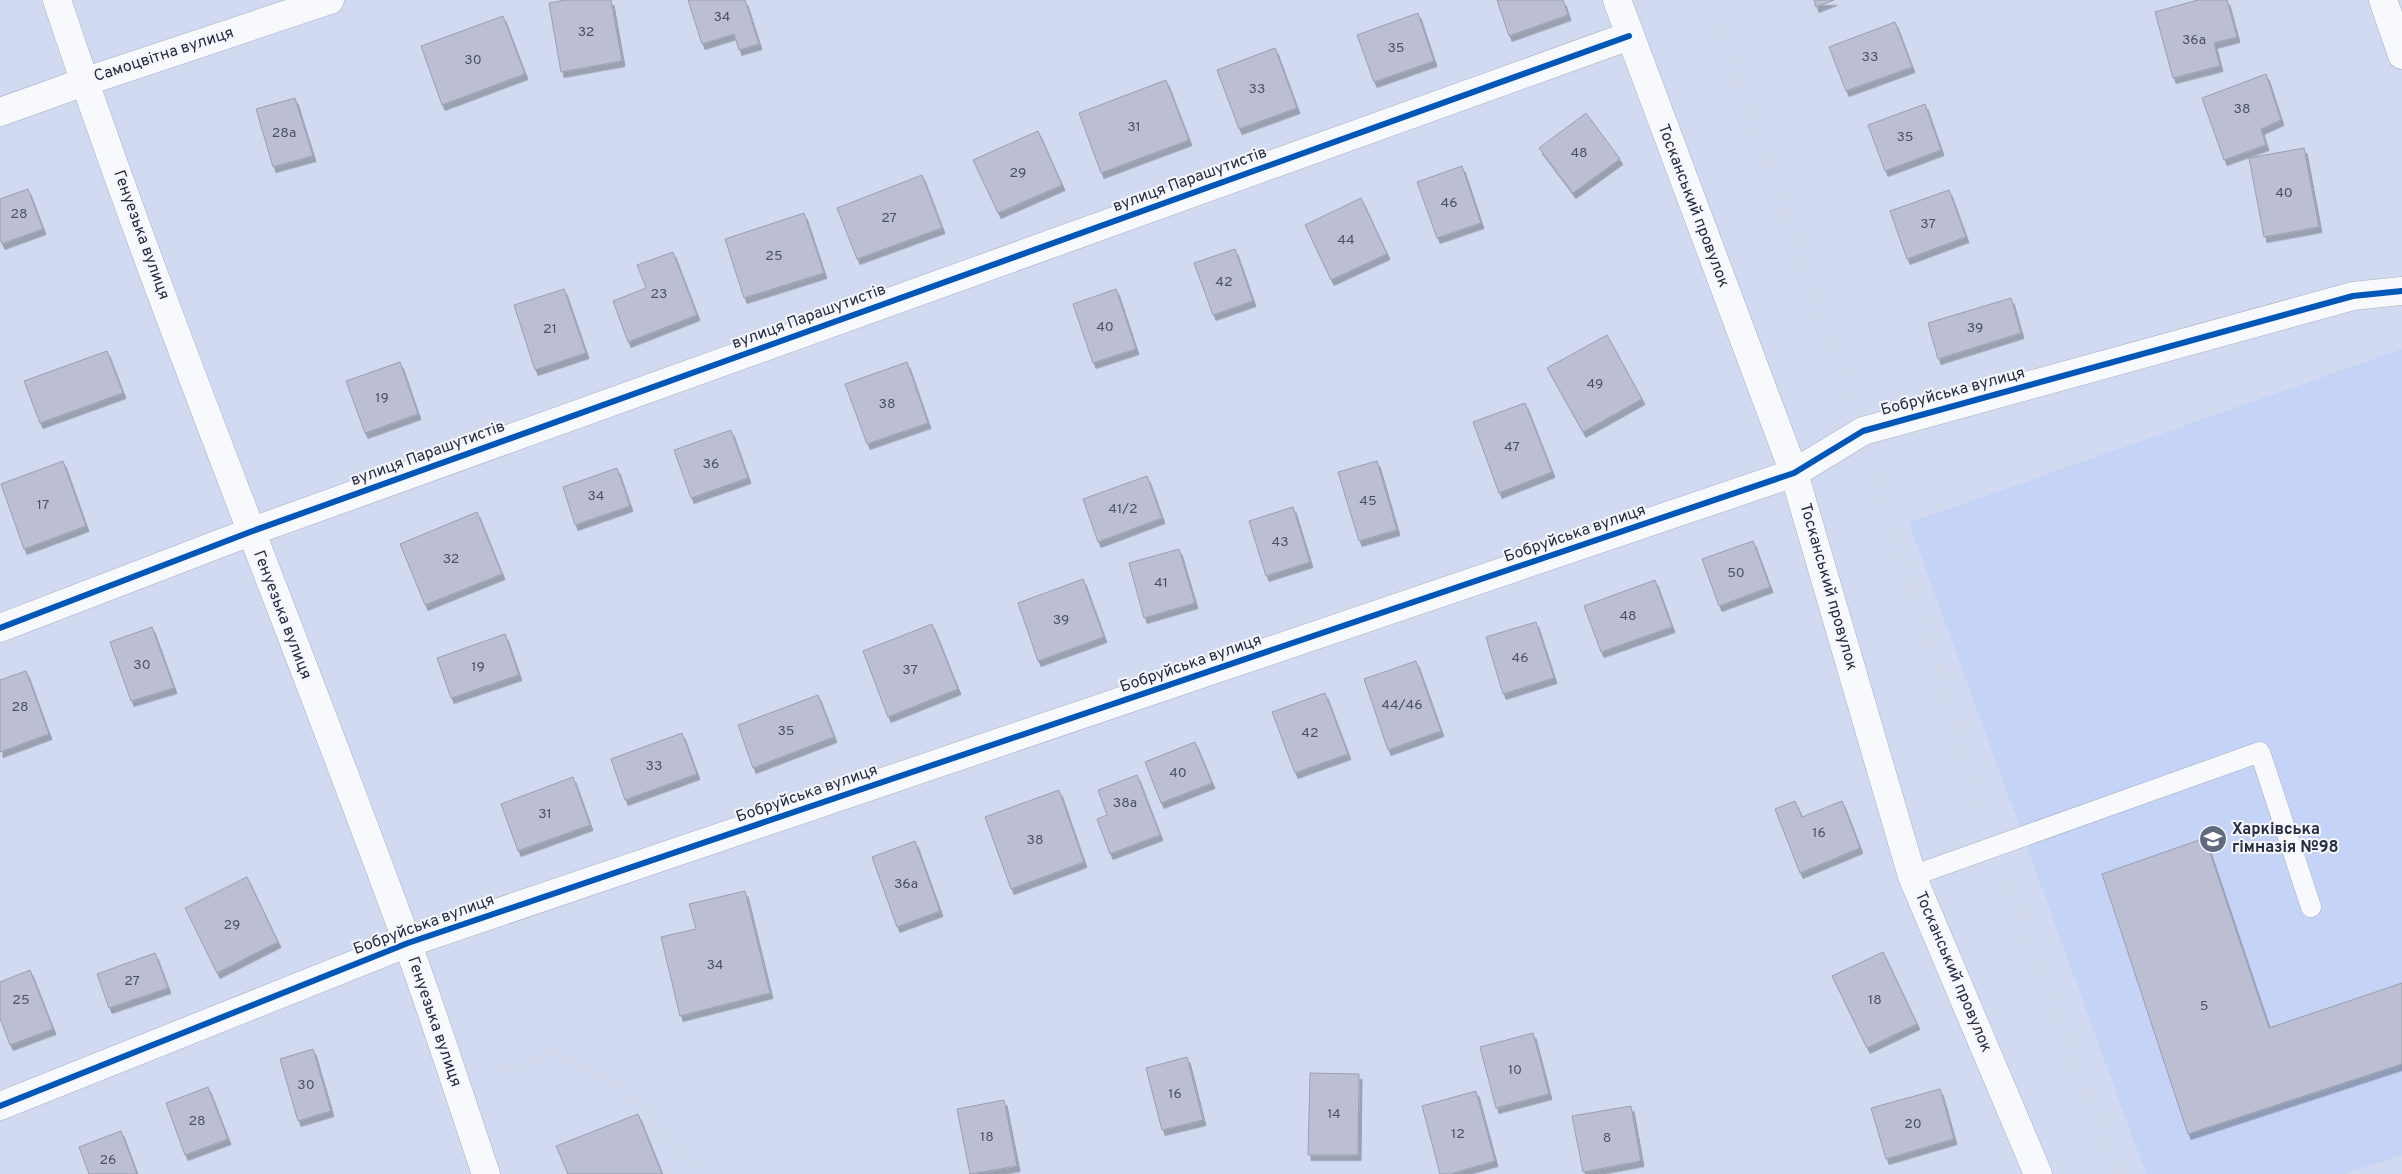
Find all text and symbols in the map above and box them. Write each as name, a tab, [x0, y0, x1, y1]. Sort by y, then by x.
house number: 34	[713, 9, 731, 26]
street label: Самоцвітна вулиця	[91, 23, 237, 87]
house number: 32	[578, 24, 594, 41]
house number: 36а	[2182, 32, 2206, 49]
house number: 35	[1387, 40, 1405, 57]
house number: 33	[1862, 49, 1878, 66]
house number: 30	[464, 52, 482, 69]
house number: 33	[1249, 81, 1265, 98]
house number: 38	[2234, 101, 2250, 118]
house number: 31	[1127, 119, 1141, 136]
street label: Тосканський провулок	[1653, 122, 1733, 290]
house number: 28а	[272, 125, 296, 142]
house number: 35	[1896, 129, 1914, 146]
street label: вулиця Парашутистів	[1110, 143, 1270, 217]
house number: 48	[1570, 145, 1588, 162]
house number: 29	[1010, 165, 1026, 182]
street label: Генуезька вулиця	[108, 168, 174, 302]
house number: 40	[2275, 185, 2293, 202]
house number: 46	[1440, 195, 1458, 212]
house number: 28	[10, 206, 28, 223]
house number: 27	[881, 210, 897, 227]
house number: 37	[1920, 216, 1936, 233]
house number: 44	[1337, 232, 1355, 249]
house number: 25	[765, 248, 783, 265]
house number: 42	[1215, 274, 1233, 291]
street label: вулиця Парашутистів	[729, 280, 889, 354]
house number: 23	[651, 286, 668, 303]
house number: 40	[1096, 319, 1114, 336]
house number: 39	[1967, 320, 1983, 337]
house number: 21	[543, 321, 557, 338]
street label: Бобруйська вулиця	[1879, 363, 2027, 421]
house number: 49	[1587, 376, 1603, 393]
house number: 19	[375, 390, 389, 407]
house number: 38	[879, 396, 895, 413]
street label: вулиця Парашутистів	[348, 417, 508, 491]
house number: 47	[1504, 439, 1520, 456]
house number: 36	[703, 456, 719, 473]
house number: 34	[587, 488, 605, 505]
house number: 45	[1359, 493, 1377, 510]
house number: 17	[37, 497, 49, 514]
street label: Бобруйська вулиця	[1502, 500, 1648, 568]
house number: 41/2	[1108, 501, 1138, 518]
street label: Тосканський провулок	[1795, 501, 1861, 673]
house number: 43	[1271, 534, 1289, 551]
street label: Генуезька вулиця	[248, 548, 316, 682]
house number: 32	[443, 551, 459, 568]
house number: 50	[1727, 565, 1745, 582]
house number: 41	[1154, 575, 1168, 592]
house number: 48	[1619, 608, 1637, 625]
house number: 39	[1053, 612, 1069, 629]
street label: Бобруйська вулиця	[1118, 630, 1264, 698]
house number: 46	[1511, 650, 1529, 667]
house number: 30	[133, 657, 151, 674]
house number: 19	[471, 659, 485, 676]
house number: 37	[902, 662, 918, 679]
house number: 44/46	[1381, 697, 1423, 714]
house number: 28	[11, 699, 29, 716]
house number: 35	[777, 723, 795, 740]
house number: 42	[1301, 725, 1319, 742]
house number: 33	[646, 758, 662, 775]
street label: Бобруйська вулиця	[734, 760, 880, 828]
house number: 40	[1169, 765, 1187, 782]
house number: 38а	[1113, 795, 1137, 812]
house number: 31	[538, 806, 552, 823]
place label: Харківська гімназія №98	[2232, 820, 2339, 858]
school or university icon: Харківська гімназія №98	[2198, 824, 2228, 854]
house number: 16	[1812, 825, 1826, 842]
house number: 38	[1027, 832, 1043, 849]
house number: 36а	[894, 876, 918, 893]
street label: Тосканський провулок	[1910, 888, 1996, 1056]
street label: Бобруйська вулиця	[351, 890, 497, 960]
house number: 29	[224, 917, 240, 934]
street label: Генуезька вулиця	[402, 954, 466, 1090]
house number: 34	[706, 957, 724, 974]
house number: 27	[124, 973, 140, 990]
house number: 25	[12, 992, 30, 1009]
house number: 18	[1868, 992, 1882, 1009]
house number: 5	[2200, 998, 2208, 1015]
house number: 10	[1508, 1062, 1522, 1079]
house number: 30	[297, 1077, 315, 1094]
house number: 16	[1168, 1086, 1182, 1103]
house number: 14	[1327, 1106, 1341, 1123]
house number: 28	[188, 1113, 206, 1130]
house number: 20	[1904, 1116, 1922, 1133]
house number: 12	[1451, 1126, 1465, 1143]
house number: 18	[980, 1129, 994, 1146]
house number: 8	[1603, 1130, 1611, 1147]
house number: 26	[100, 1152, 116, 1169]

